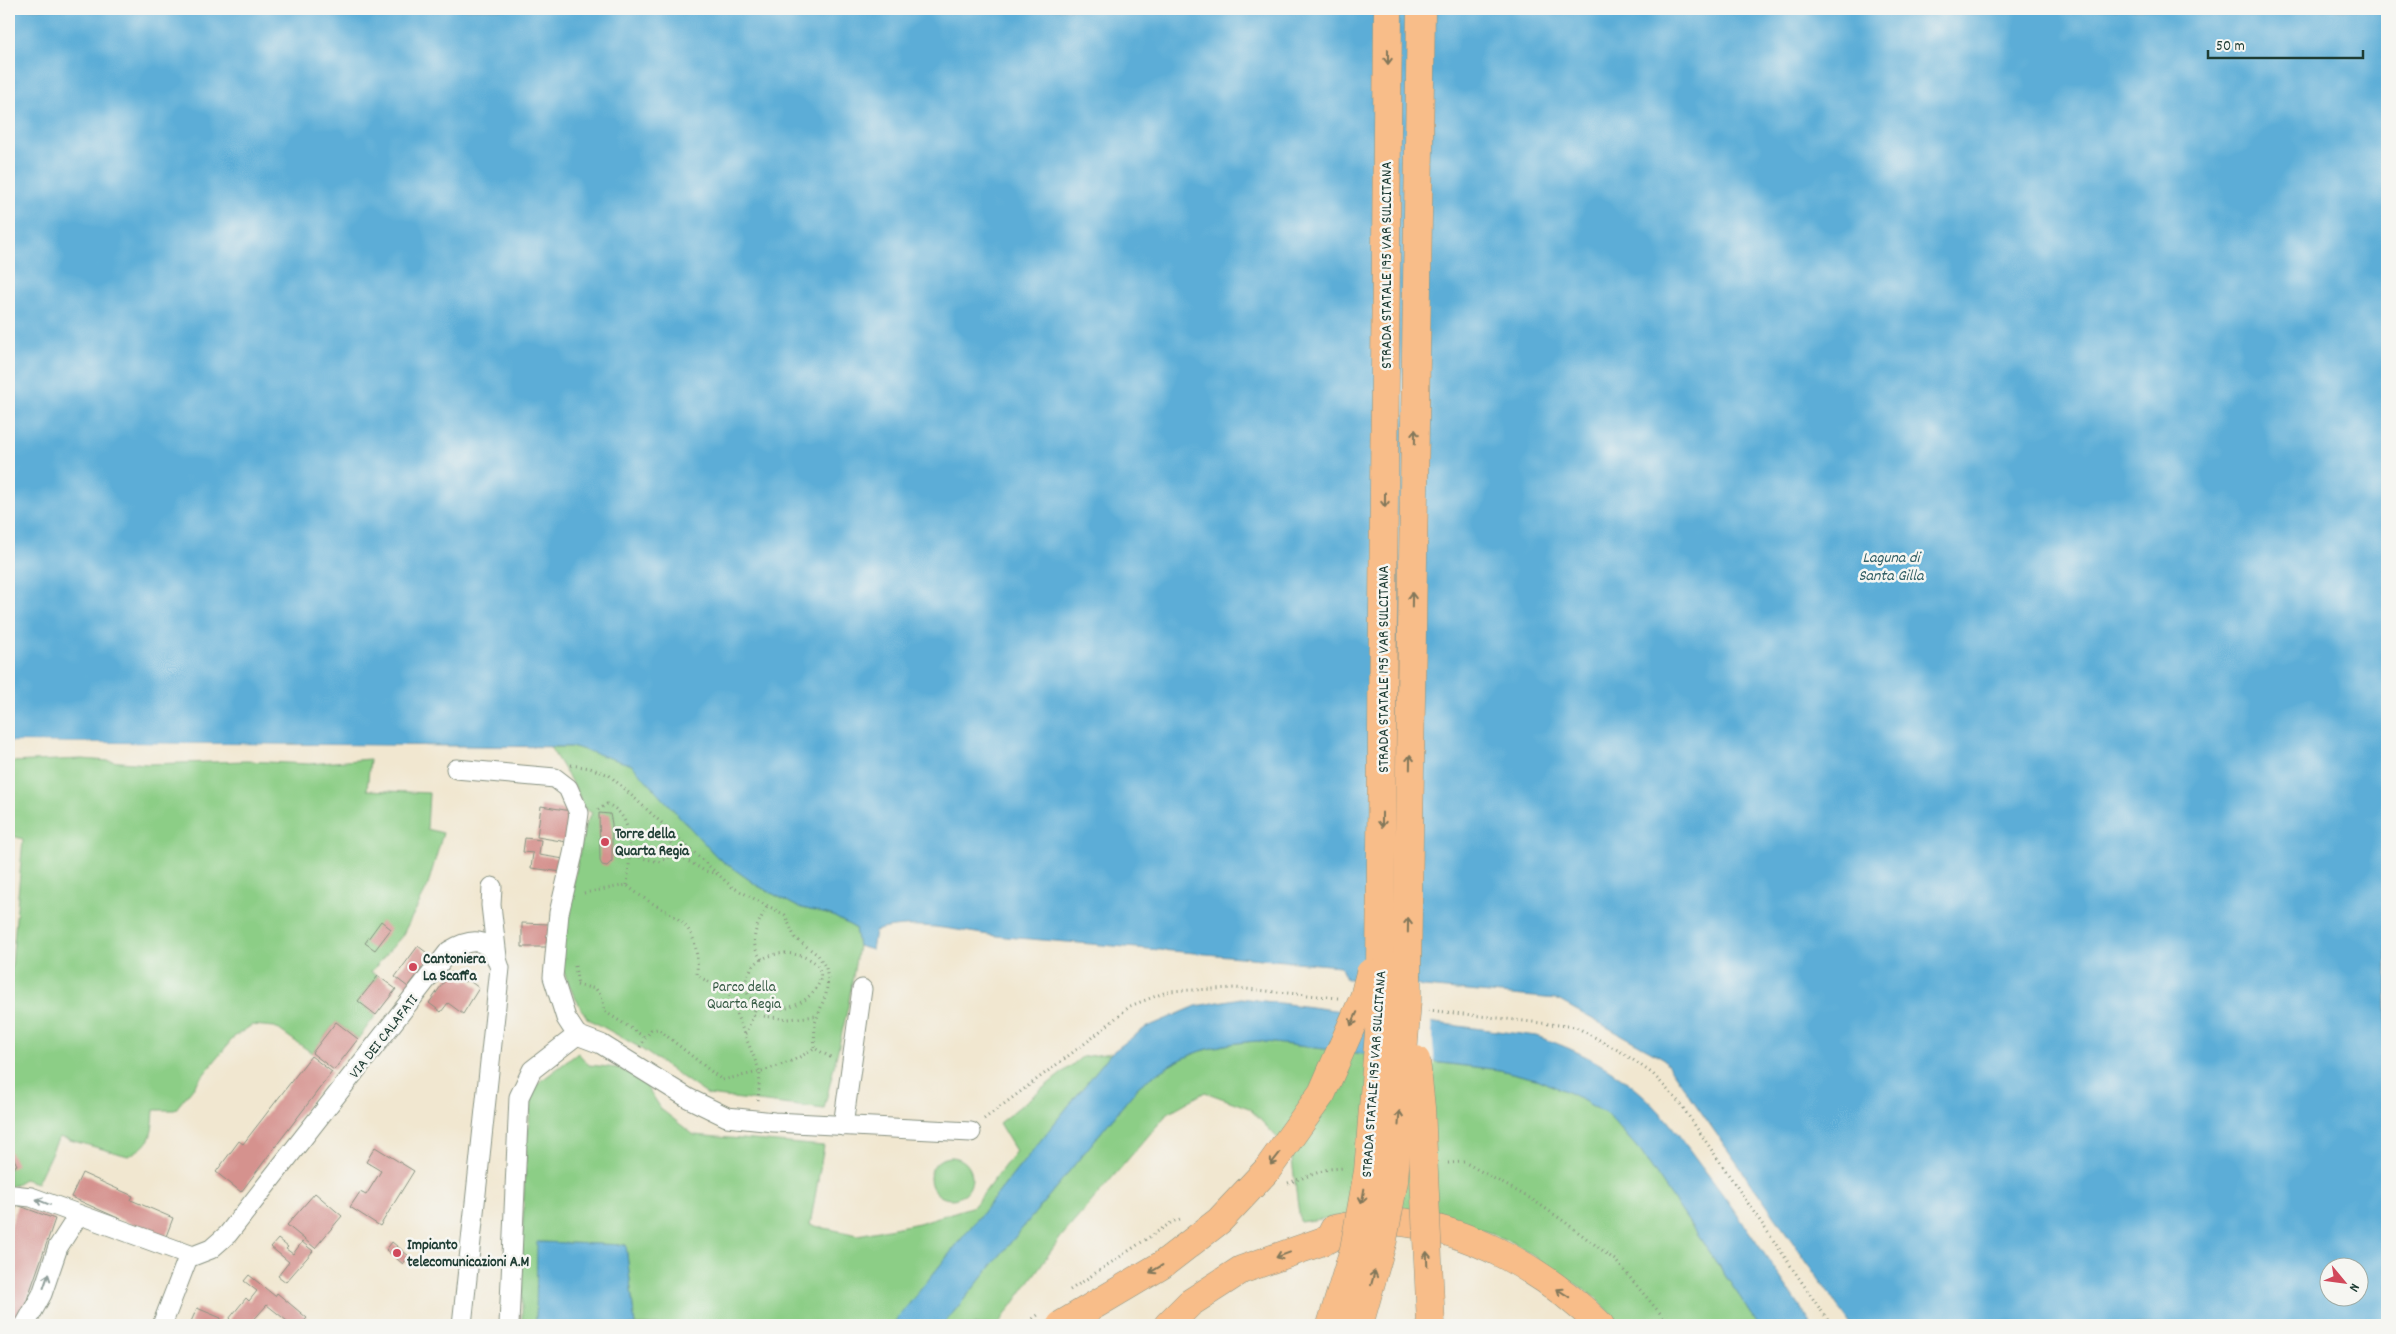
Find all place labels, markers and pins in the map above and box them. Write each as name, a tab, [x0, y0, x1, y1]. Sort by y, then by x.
place label: Torre della Quarta Regia	[615, 824, 690, 863]
marker: Torre della Quarta Regia	[599, 836, 611, 848]
place label: Cantoniera La Scaffa	[423, 949, 486, 988]
marker: Cantoniera La Scaffa	[407, 961, 419, 973]
place label: Impianto telecomunicazioni A.M	[407, 1235, 529, 1274]
marker: Impianto telecomunicazioni A.M	[391, 1247, 403, 1259]

